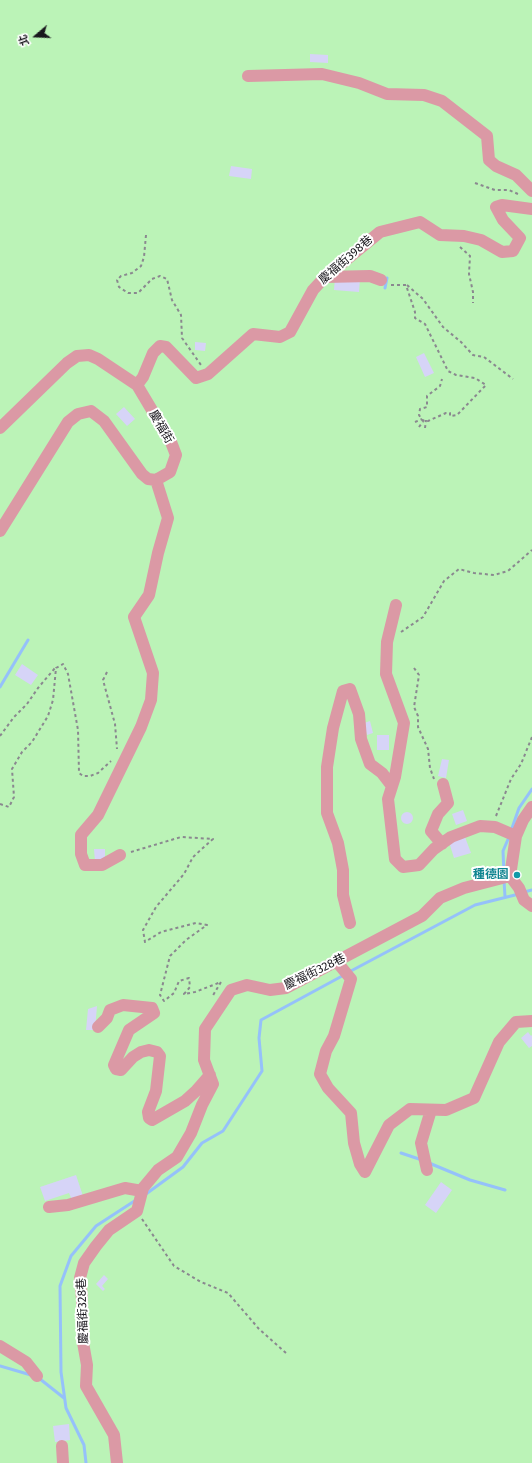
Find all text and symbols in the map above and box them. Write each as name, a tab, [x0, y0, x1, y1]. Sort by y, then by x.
north arrow	[16, 16, 56, 56]
text: 北	[16, 33, 32, 47]
street label: 慶福街398巷	[316, 233, 376, 287]
street label: 慶福街	[146, 408, 176, 446]
place label: 種德園	[473, 868, 509, 882]
marker: 種德園	[512, 870, 522, 880]
street label: 慶福街328巷	[282, 951, 348, 993]
street label: 慶福街328巷	[75, 1278, 91, 1344]

